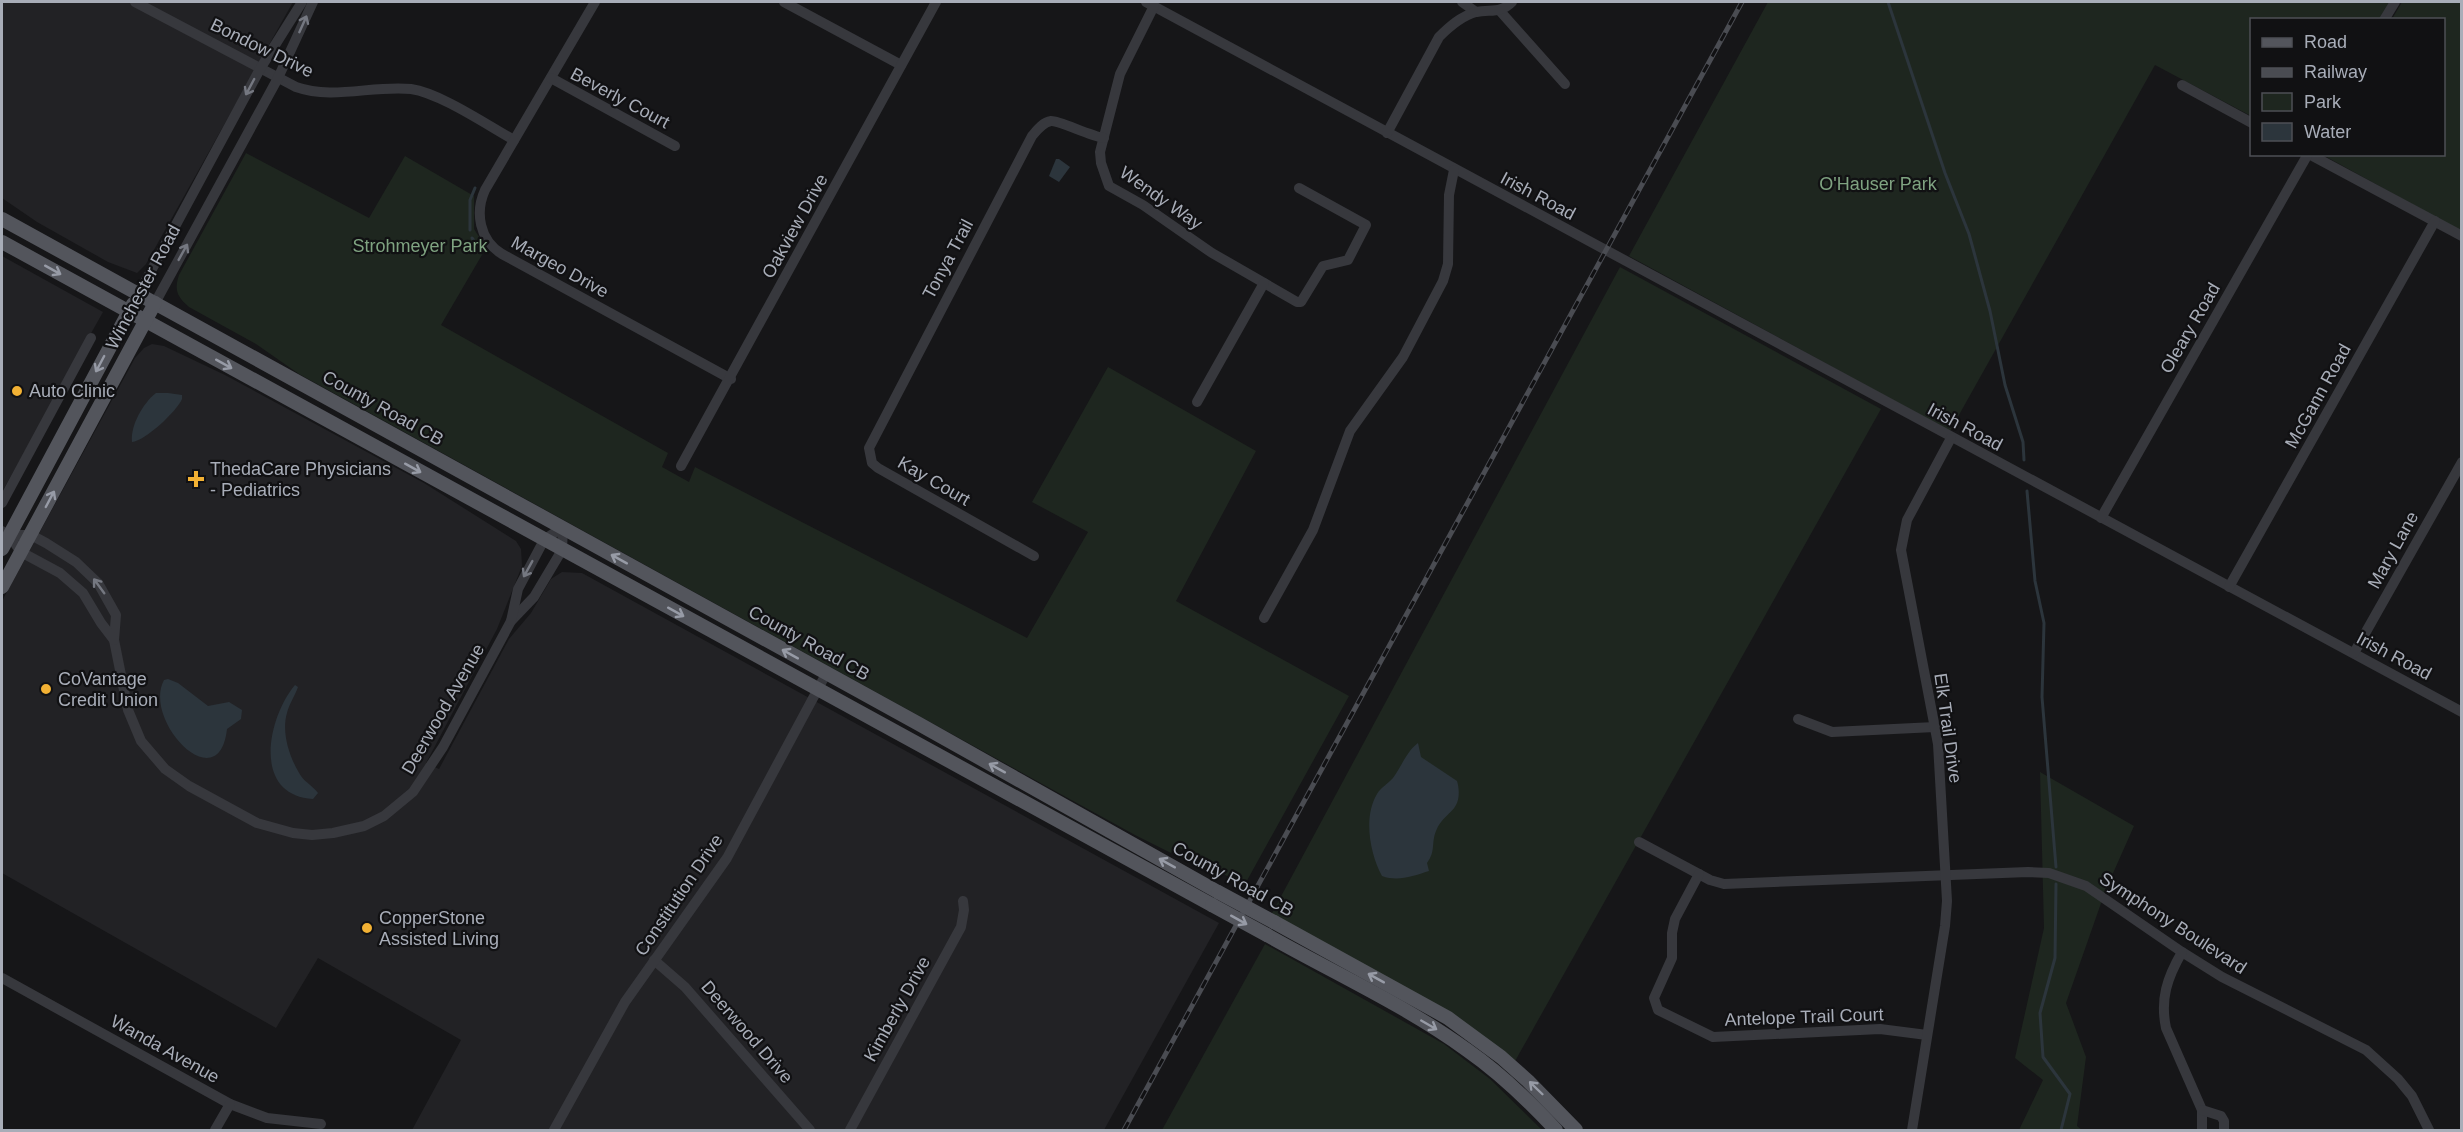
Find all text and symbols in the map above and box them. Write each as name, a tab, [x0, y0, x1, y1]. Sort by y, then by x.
street label: Bondow Drive	[207, 14, 317, 82]
one-way arrow	[297, 15, 309, 33]
legend	[2250, 18, 2445, 156]
text: Road	[2304, 32, 2347, 52]
text: Railway	[2304, 62, 2367, 82]
street label: Beverly Court	[567, 64, 673, 132]
one-way arrow	[244, 78, 255, 96]
text: Park	[2304, 92, 2342, 112]
text: Water	[2304, 122, 2351, 142]
street label: Wendy Way	[1116, 162, 1206, 234]
street label: Irish Road	[1497, 168, 1579, 224]
street label: Oakview Drive	[758, 170, 832, 282]
park label: O'Hauser Park	[1819, 174, 1938, 194]
street label: Tonya Trail	[919, 216, 977, 302]
street label: Winchester Road	[102, 221, 184, 353]
street label: Margeo Drive	[508, 232, 612, 302]
park label: Strohmeyer Park	[352, 236, 489, 256]
one-way arrow	[177, 244, 189, 261]
one-way arrow	[44, 264, 61, 276]
street label: Oleary Road	[2156, 279, 2224, 377]
street label: McGann Road	[2281, 340, 2355, 452]
one-way arrow	[94, 355, 105, 373]
one-way arrow	[215, 358, 232, 370]
street label: County Road CB	[319, 367, 447, 449]
place label: Auto Clinic	[29, 381, 115, 401]
marker: Auto Clinic	[10, 384, 24, 398]
street label: Irish Road	[1924, 399, 2006, 455]
street label: Kay Court	[894, 452, 974, 510]
place label: ThedaCare Physicians - Pediatrics	[210, 459, 391, 500]
one-way arrow	[404, 462, 421, 474]
marker: ThedaCare Physicians - Pediatrics	[187, 470, 205, 488]
one-way arrow	[44, 491, 56, 508]
street label: Mary Lane	[2364, 508, 2422, 592]
one-way arrow	[611, 553, 628, 565]
one-way arrow	[522, 560, 534, 577]
one-way arrow	[93, 579, 106, 595]
street label: County Road CB	[745, 602, 873, 684]
one-way arrow	[667, 607, 684, 619]
street label: Irish Road	[2353, 628, 2435, 684]
street label: Deerwood Avenue	[398, 640, 488, 778]
one-way arrow	[781, 647, 798, 659]
place label: CoVantage Credit Union	[58, 669, 158, 710]
street label: Elk Trail Drive	[1930, 672, 1966, 784]
marker: CoVantage Credit Union	[39, 682, 53, 696]
one-way arrow	[989, 762, 1006, 774]
street label: Constitution Drive	[631, 831, 727, 959]
street label: County Road CB	[1169, 838, 1297, 920]
one-way arrow	[1159, 857, 1176, 869]
street label: Symphony Boulevard	[2096, 868, 2250, 978]
place label: CopperStone Assisted Living	[379, 908, 499, 949]
one-way arrow	[1230, 915, 1248, 926]
marker: CopperStone Assisted Living	[360, 921, 374, 935]
street label: Kimberly Drive	[860, 953, 934, 1065]
one-way arrow	[1367, 972, 1385, 983]
street label: Deerwood Drive	[697, 977, 797, 1087]
street label: Antelope Trail Court	[1724, 1004, 1884, 1030]
street label: Wanda Avenue	[107, 1011, 223, 1087]
one-way arrow	[1420, 1019, 1437, 1031]
one-way arrow	[1528, 1081, 1543, 1095]

